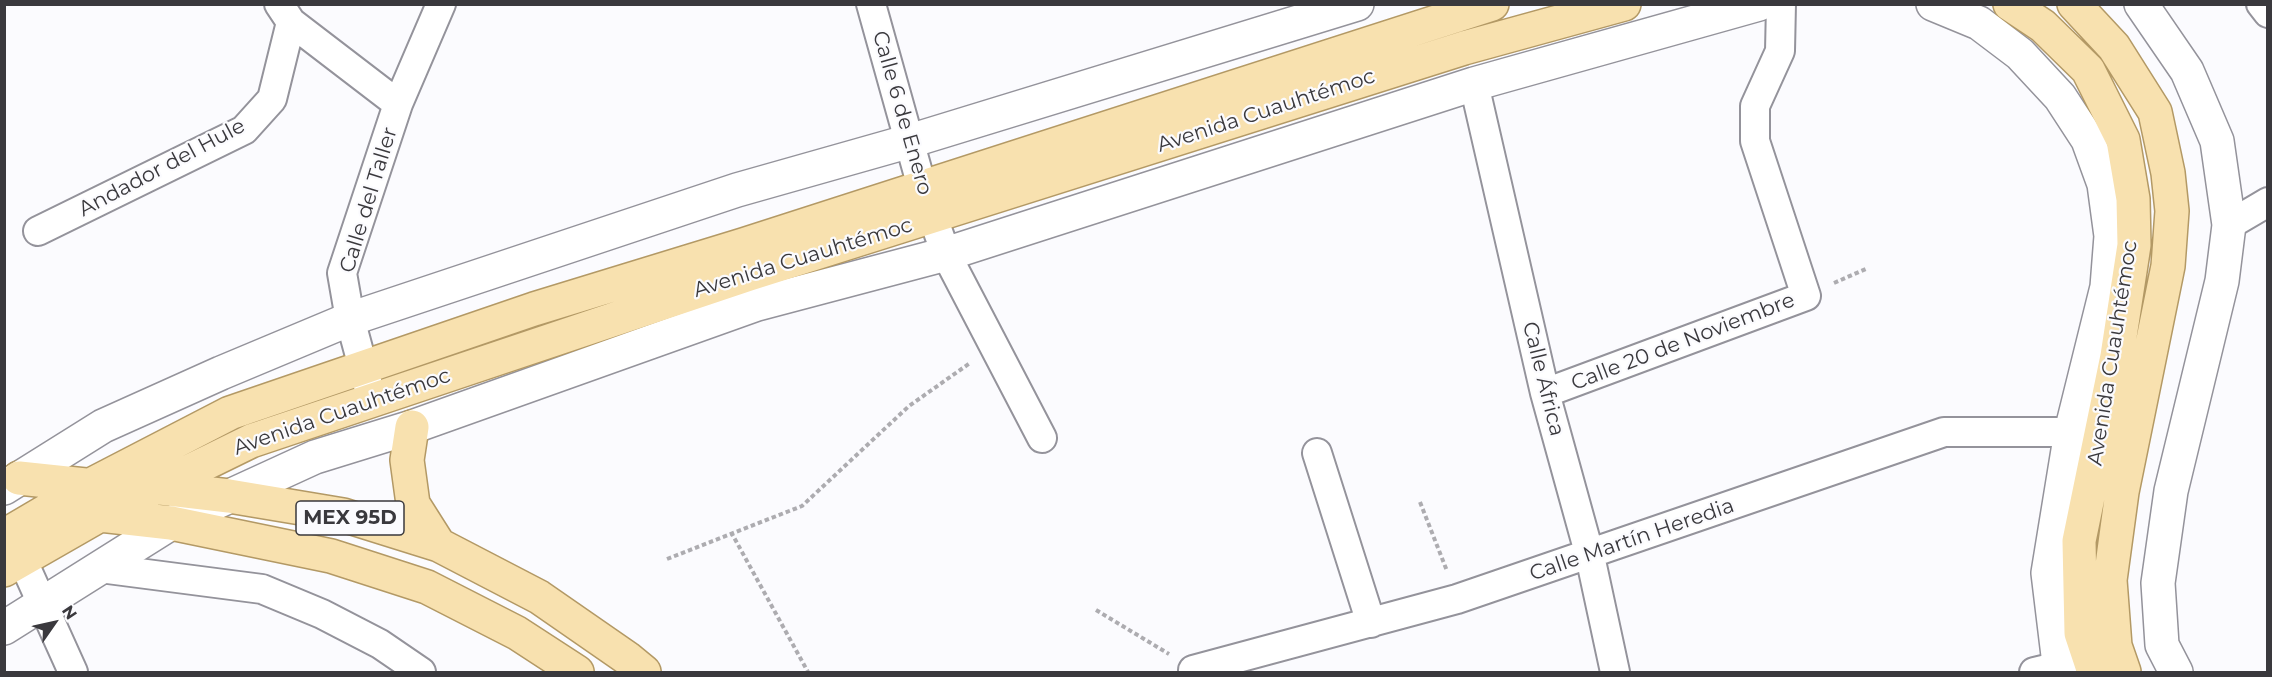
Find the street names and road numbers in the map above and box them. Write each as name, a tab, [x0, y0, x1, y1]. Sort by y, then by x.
street label: Calle 6 de Enero	[867, 28, 937, 198]
street label: Avenida Cuauhtémoc	[1154, 64, 1378, 158]
street label: Andador del Hule	[75, 113, 249, 223]
street label: Calle del Taller	[335, 124, 403, 276]
street label: Avenida Cuauhtémoc	[690, 213, 916, 303]
street label: Avenida Cuauhtémoc	[2083, 239, 2143, 467]
street label: Calle 20 de Noviembre	[1568, 288, 1798, 396]
street label: Calle África	[1517, 319, 1569, 439]
street label: Avenida Cuauhtémoc	[230, 363, 454, 461]
street label: Calle Martín Heredia	[1526, 493, 1738, 587]
road number: MEX 95D	[296, 501, 404, 535]

